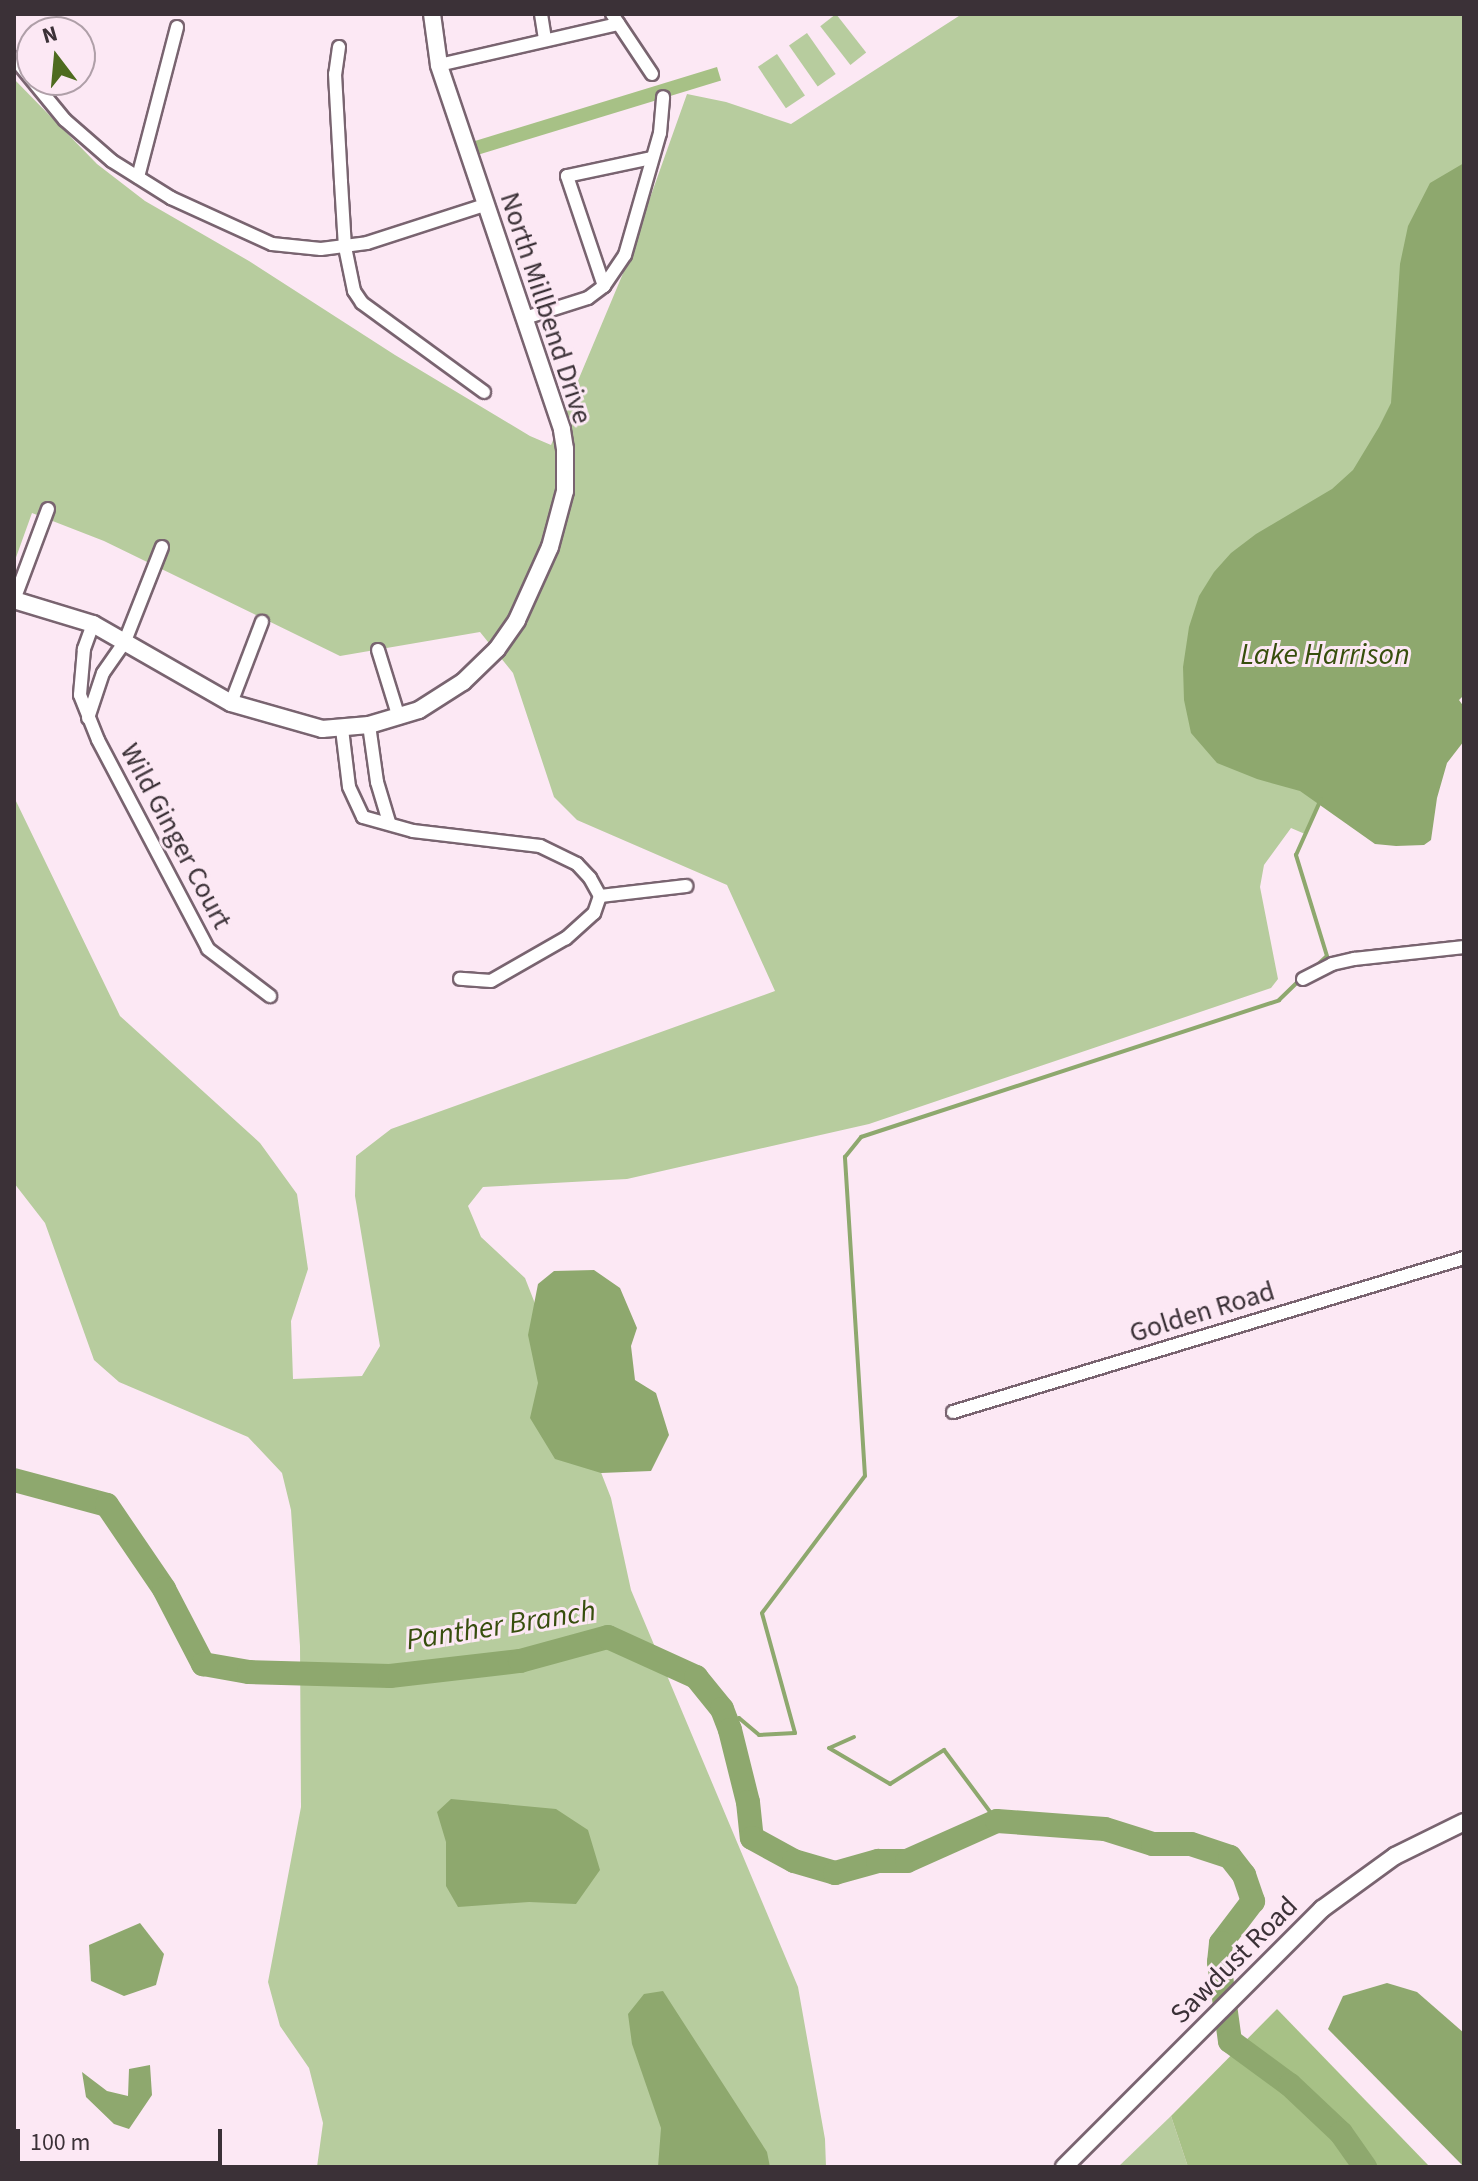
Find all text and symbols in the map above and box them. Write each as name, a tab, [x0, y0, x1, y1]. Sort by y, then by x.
north arrow	[16, 16, 96, 96]
text: N	[38, 17, 61, 52]
street label: North Millbend Drive	[493, 188, 599, 428]
water label: Lake Harrison	[1240, 637, 1410, 673]
street label: Wild Ginger Court	[113, 738, 239, 934]
street label: Golden Road	[1125, 1274, 1279, 1350]
water label: Panther Branch	[404, 1593, 598, 1659]
street label: Sawdust Road	[1163, 1889, 1305, 2031]
scale bar	[20, 2113, 226, 2163]
text: 100 m	[30, 2125, 90, 2160]

